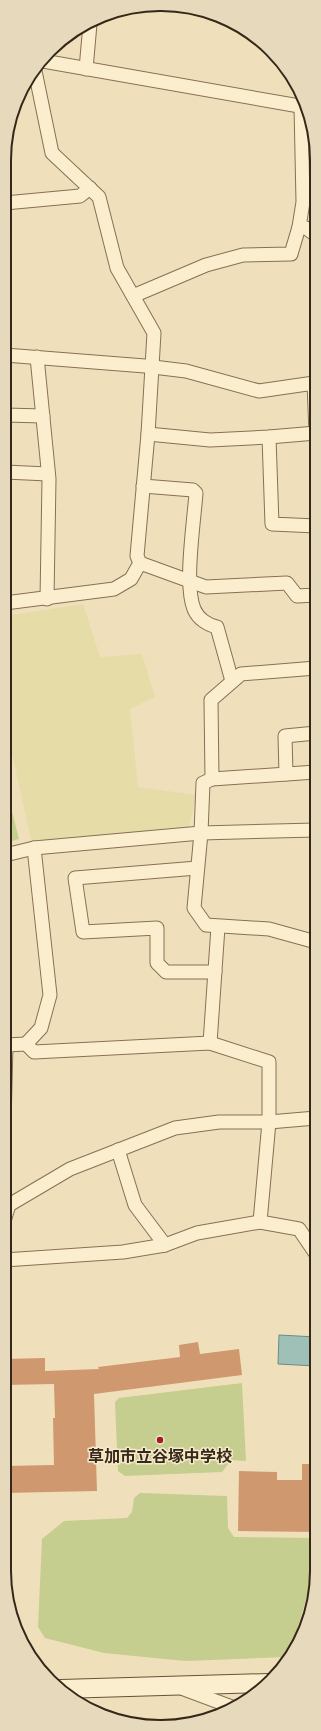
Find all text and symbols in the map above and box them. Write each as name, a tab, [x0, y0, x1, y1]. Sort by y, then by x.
marker: 草加市立谷塚中学校	[155, 1435, 165, 1445]
place label: 草加市立谷塚中学校	[88, 1447, 232, 1466]

